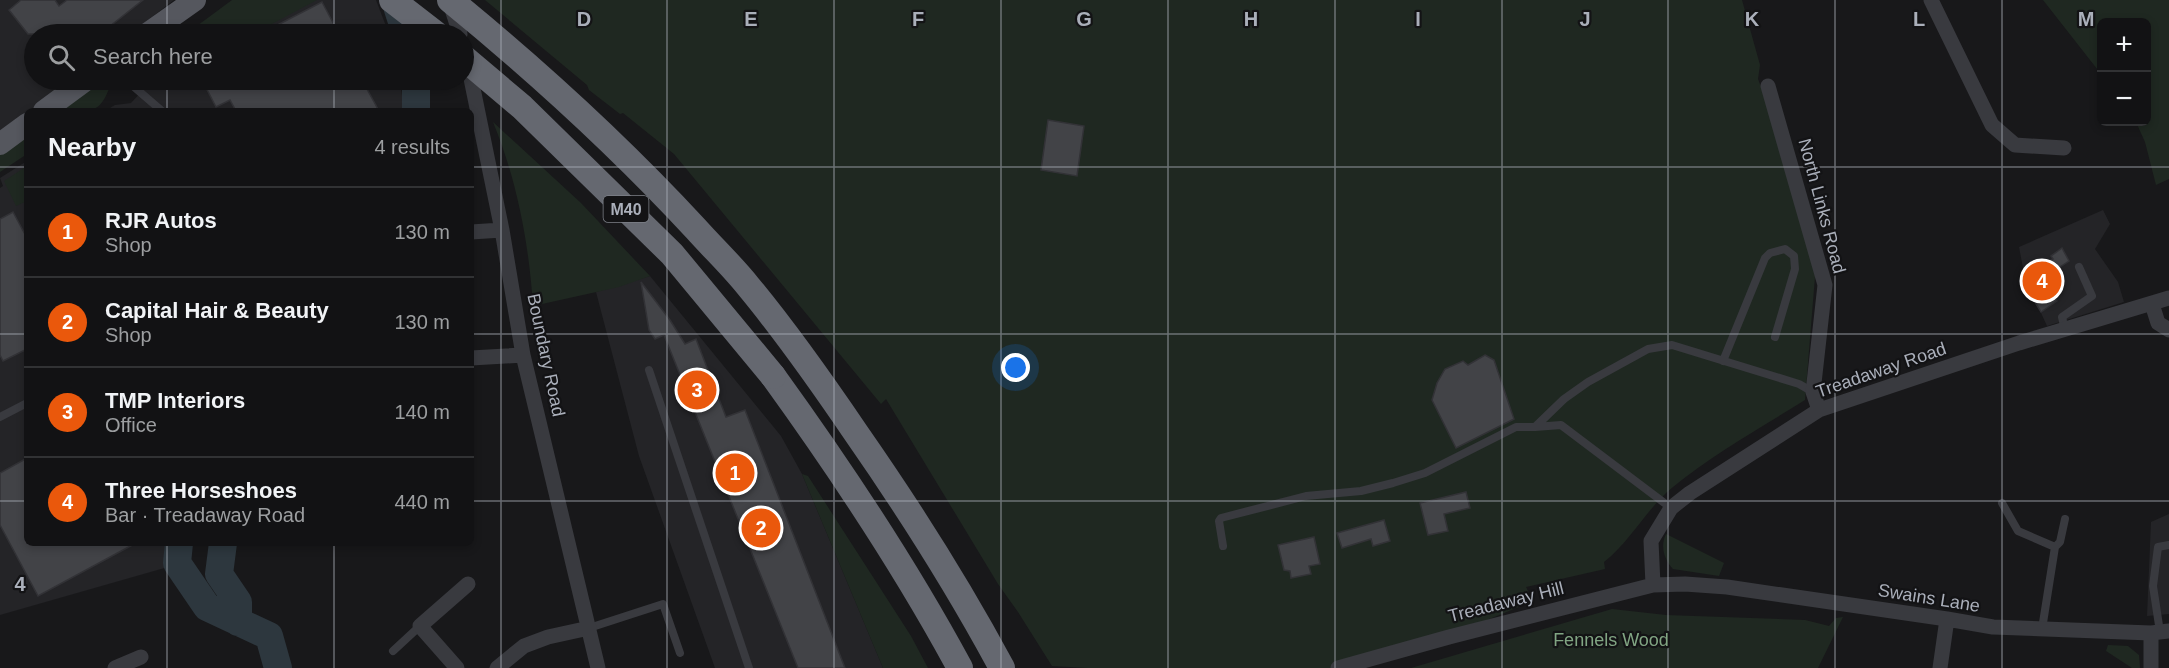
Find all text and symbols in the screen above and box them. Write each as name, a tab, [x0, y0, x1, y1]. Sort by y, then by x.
text: D	[577, 8, 591, 30]
text: E	[744, 8, 758, 30]
text: F	[912, 8, 924, 30]
text: G	[1076, 8, 1092, 30]
text: H	[1244, 8, 1258, 30]
text: I	[1415, 8, 1421, 30]
text: J	[1579, 8, 1591, 30]
text: K	[1745, 8, 1760, 30]
text: L	[1913, 8, 1925, 30]
text: M	[2078, 8, 2094, 30]
map controls	[2097, 18, 2151, 126]
button: +	[2097, 18, 2151, 72]
search box	[24, 24, 474, 90]
icon: search	[45, 41, 78, 74]
text: Search here	[93, 44, 213, 69]
button: −	[2097, 72, 2151, 126]
text: Nearby	[48, 132, 136, 162]
text: 4 results	[374, 136, 450, 158]
street label: North Links Road	[1794, 136, 1850, 276]
road number: M40	[604, 196, 648, 222]
text: RJR Autos	[105, 208, 217, 233]
text: 1	[62, 221, 73, 243]
text: 130 m	[394, 221, 450, 243]
text: Shop	[105, 234, 152, 256]
pin: 4	[2022, 258, 2062, 304]
street label: Boundary Road	[523, 292, 569, 418]
text: Capital Hair & Beauty	[105, 298, 329, 323]
text: 2	[62, 311, 73, 333]
text: 130 m	[394, 311, 450, 333]
text: Shop	[105, 324, 152, 346]
street label: Treadaway Road	[1813, 338, 1949, 402]
your location	[1001, 353, 1030, 382]
pin: 3	[678, 368, 716, 412]
text: TMP Interiors	[105, 388, 245, 413]
text: 3	[62, 401, 73, 423]
text: 140 m	[394, 401, 450, 423]
text: Office	[105, 414, 157, 436]
pin: 1	[716, 450, 754, 496]
text: Three Horseshoes	[105, 478, 297, 503]
text: 4	[62, 491, 73, 513]
text: 440 m	[394, 491, 450, 513]
text: Bar · Treadaway Road	[105, 504, 305, 526]
pin: 2	[742, 506, 780, 550]
text: 4	[14, 573, 26, 595]
street label: Treadaway Hill	[1446, 578, 1566, 626]
street label: Swains Lane	[1877, 580, 1981, 616]
park label: Fennels Wood	[1553, 630, 1669, 650]

